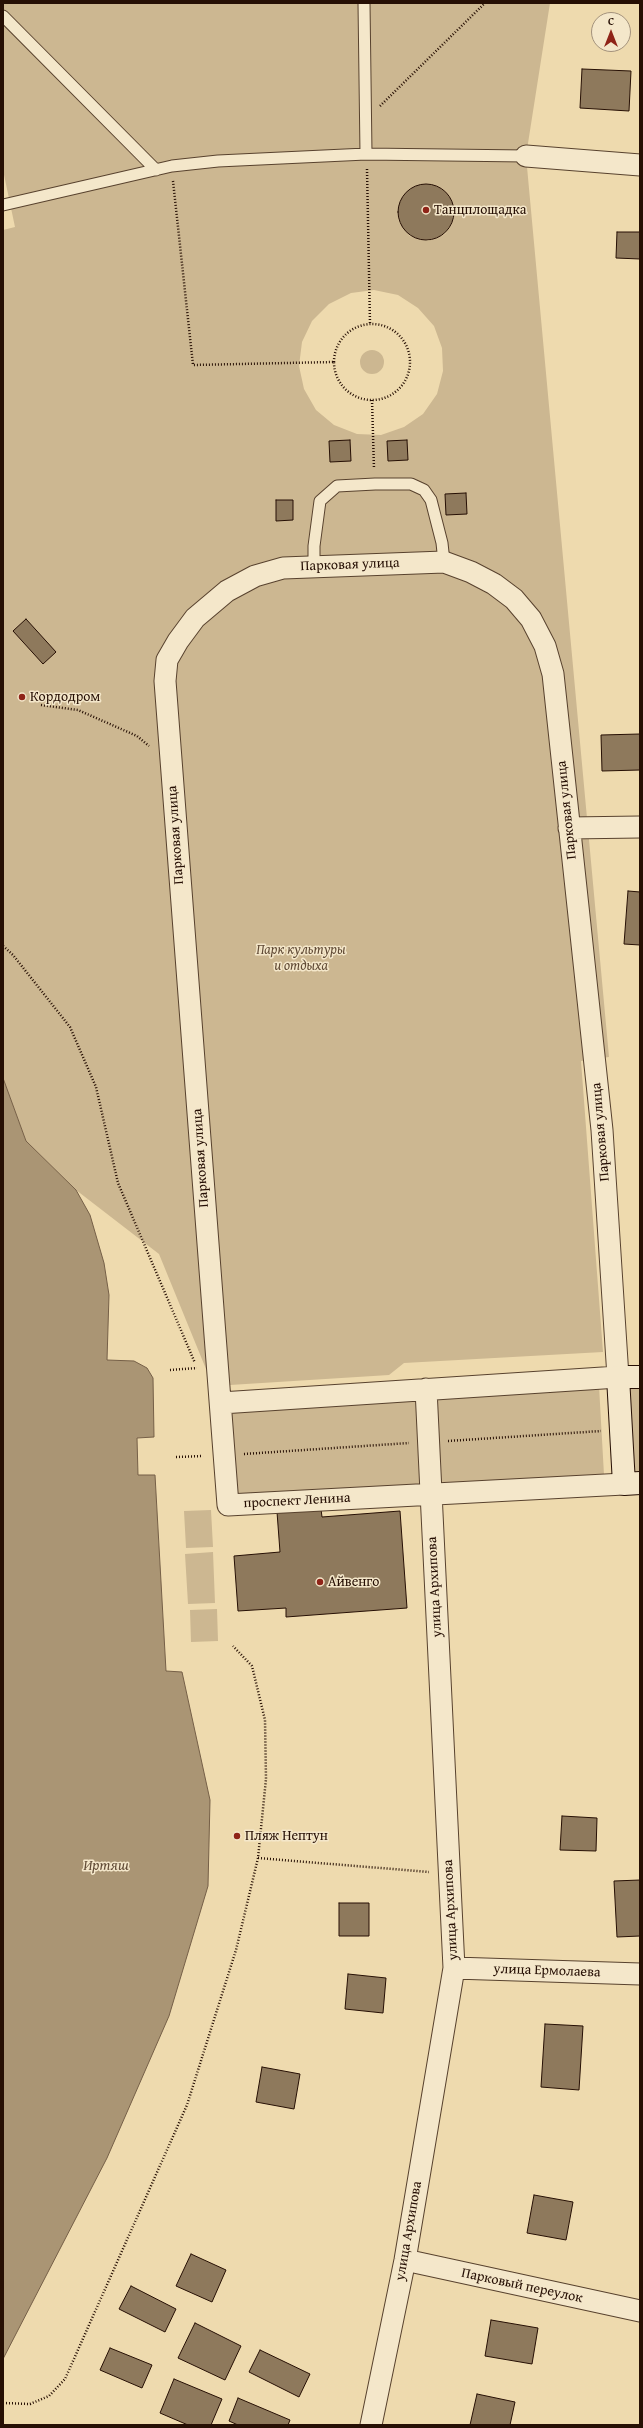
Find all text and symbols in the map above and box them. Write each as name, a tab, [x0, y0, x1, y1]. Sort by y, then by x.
north arrow	[591, 12, 631, 52]
text: С	[608, 13, 614, 29]
place label: Танцплощадка	[434, 202, 526, 218]
marker: Танцплощадка	[421, 205, 431, 215]
street label: Парковая улица	[300, 555, 400, 575]
place label: Кордодром	[30, 689, 100, 705]
marker: Кордодром	[17, 692, 27, 702]
street label: Парковая улица	[553, 760, 581, 860]
street label: Парковая улица	[164, 785, 188, 885]
park label: Парк культуры и отдыха	[256, 942, 346, 974]
street label: Парковая улица	[588, 1082, 614, 1182]
street label: Парковая улица	[189, 1108, 213, 1208]
street label: проспект Ленина	[243, 1490, 351, 1512]
street label: улица Архипова	[424, 1536, 446, 1638]
place label: Айвенго	[328, 1574, 379, 1590]
marker: Айвенго	[315, 1577, 325, 1587]
place label: Пляж Нептун	[245, 1828, 328, 1844]
marker: Пляж Нептун	[232, 1831, 242, 1841]
water label: Иртяш	[83, 1857, 129, 1875]
street label: улица Архипова	[440, 1859, 462, 1961]
street label: улица Ермолаева	[493, 1961, 601, 1981]
street label: улица Архипова	[392, 2180, 426, 2282]
street label: Парковый переулок	[460, 2265, 584, 2307]

